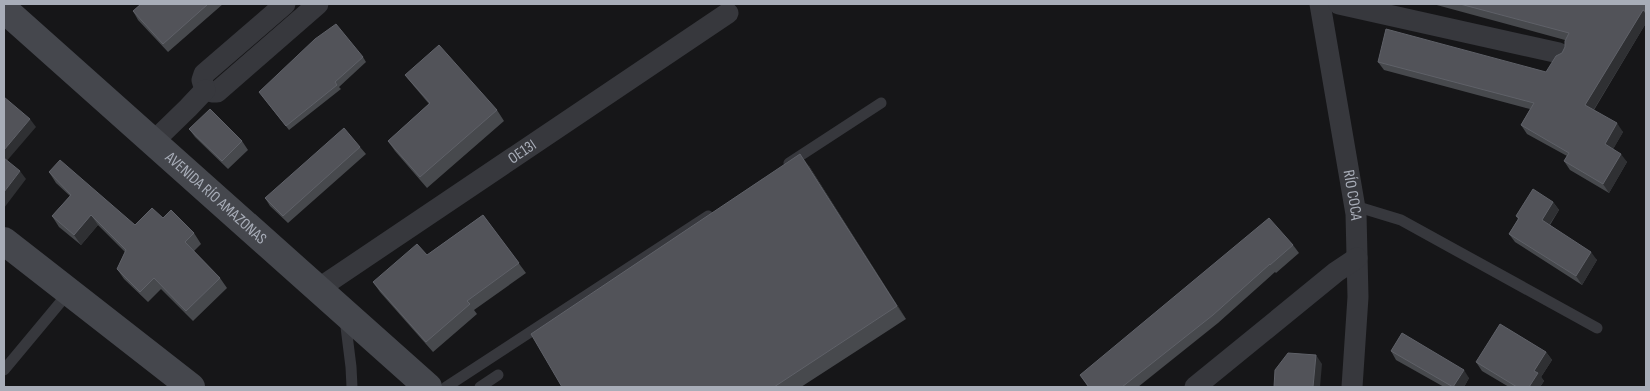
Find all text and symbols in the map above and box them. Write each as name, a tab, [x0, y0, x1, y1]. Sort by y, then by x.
street label: OE13I	[504, 135, 540, 168]
street label: AVENIDA RÍO AMAZONAS	[161, 147, 271, 248]
street label: RÍO COCA	[1339, 168, 1366, 221]

